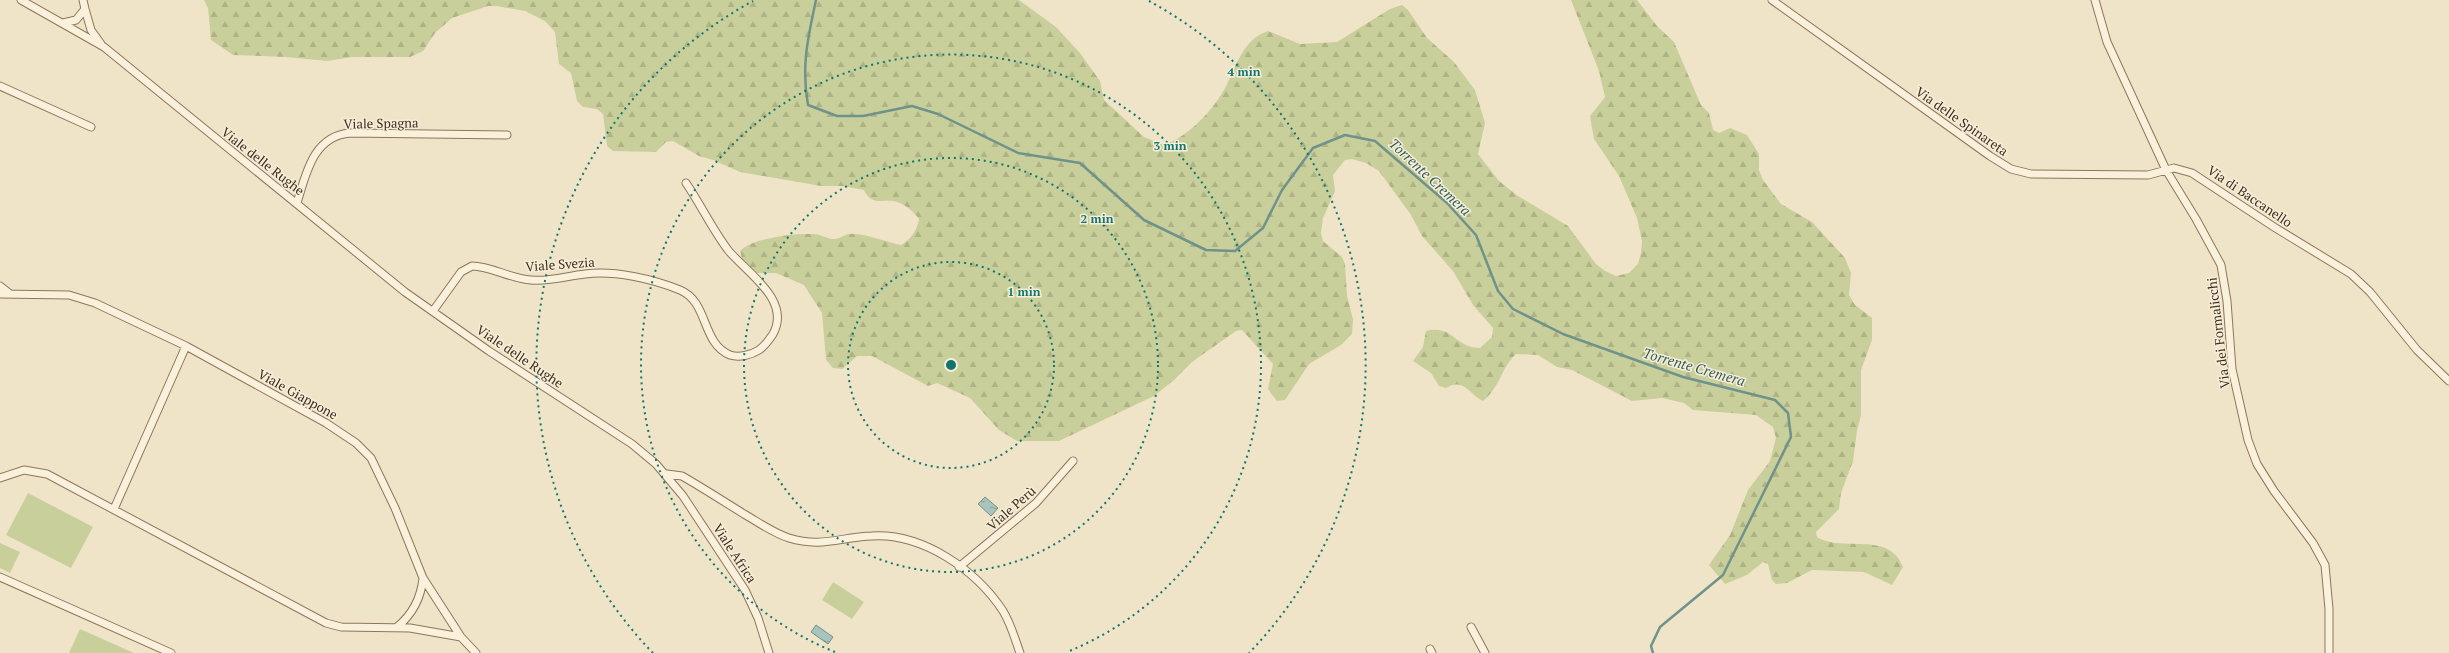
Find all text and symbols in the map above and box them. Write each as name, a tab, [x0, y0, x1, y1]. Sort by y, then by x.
text: 4 min	[1228, 64, 1261, 79]
street label: Via delle Spinareta	[1912, 82, 2012, 160]
street label: Viale Spagna	[343, 113, 419, 133]
street label: Viale delle Rughe	[218, 123, 308, 199]
water label: Torrente Cremera	[1385, 134, 1475, 220]
text: 3 min	[1154, 138, 1187, 153]
street label: Via di Baccanello	[2204, 161, 2296, 231]
text: 2 min	[1081, 211, 1114, 226]
street label: Viale Svezia	[525, 253, 596, 275]
street label: Via dei Formalicchi	[2202, 276, 2234, 390]
text: 1 min	[1008, 284, 1041, 299]
street label: Viale delle Rughe	[473, 320, 567, 392]
water label: Torrente Cremera	[1641, 343, 1748, 390]
centre of rings	[944, 358, 958, 372]
street label: Viale Giappone	[255, 365, 341, 423]
street label: Viale Perù	[983, 481, 1040, 534]
street label: Viale Africa	[709, 520, 761, 587]

